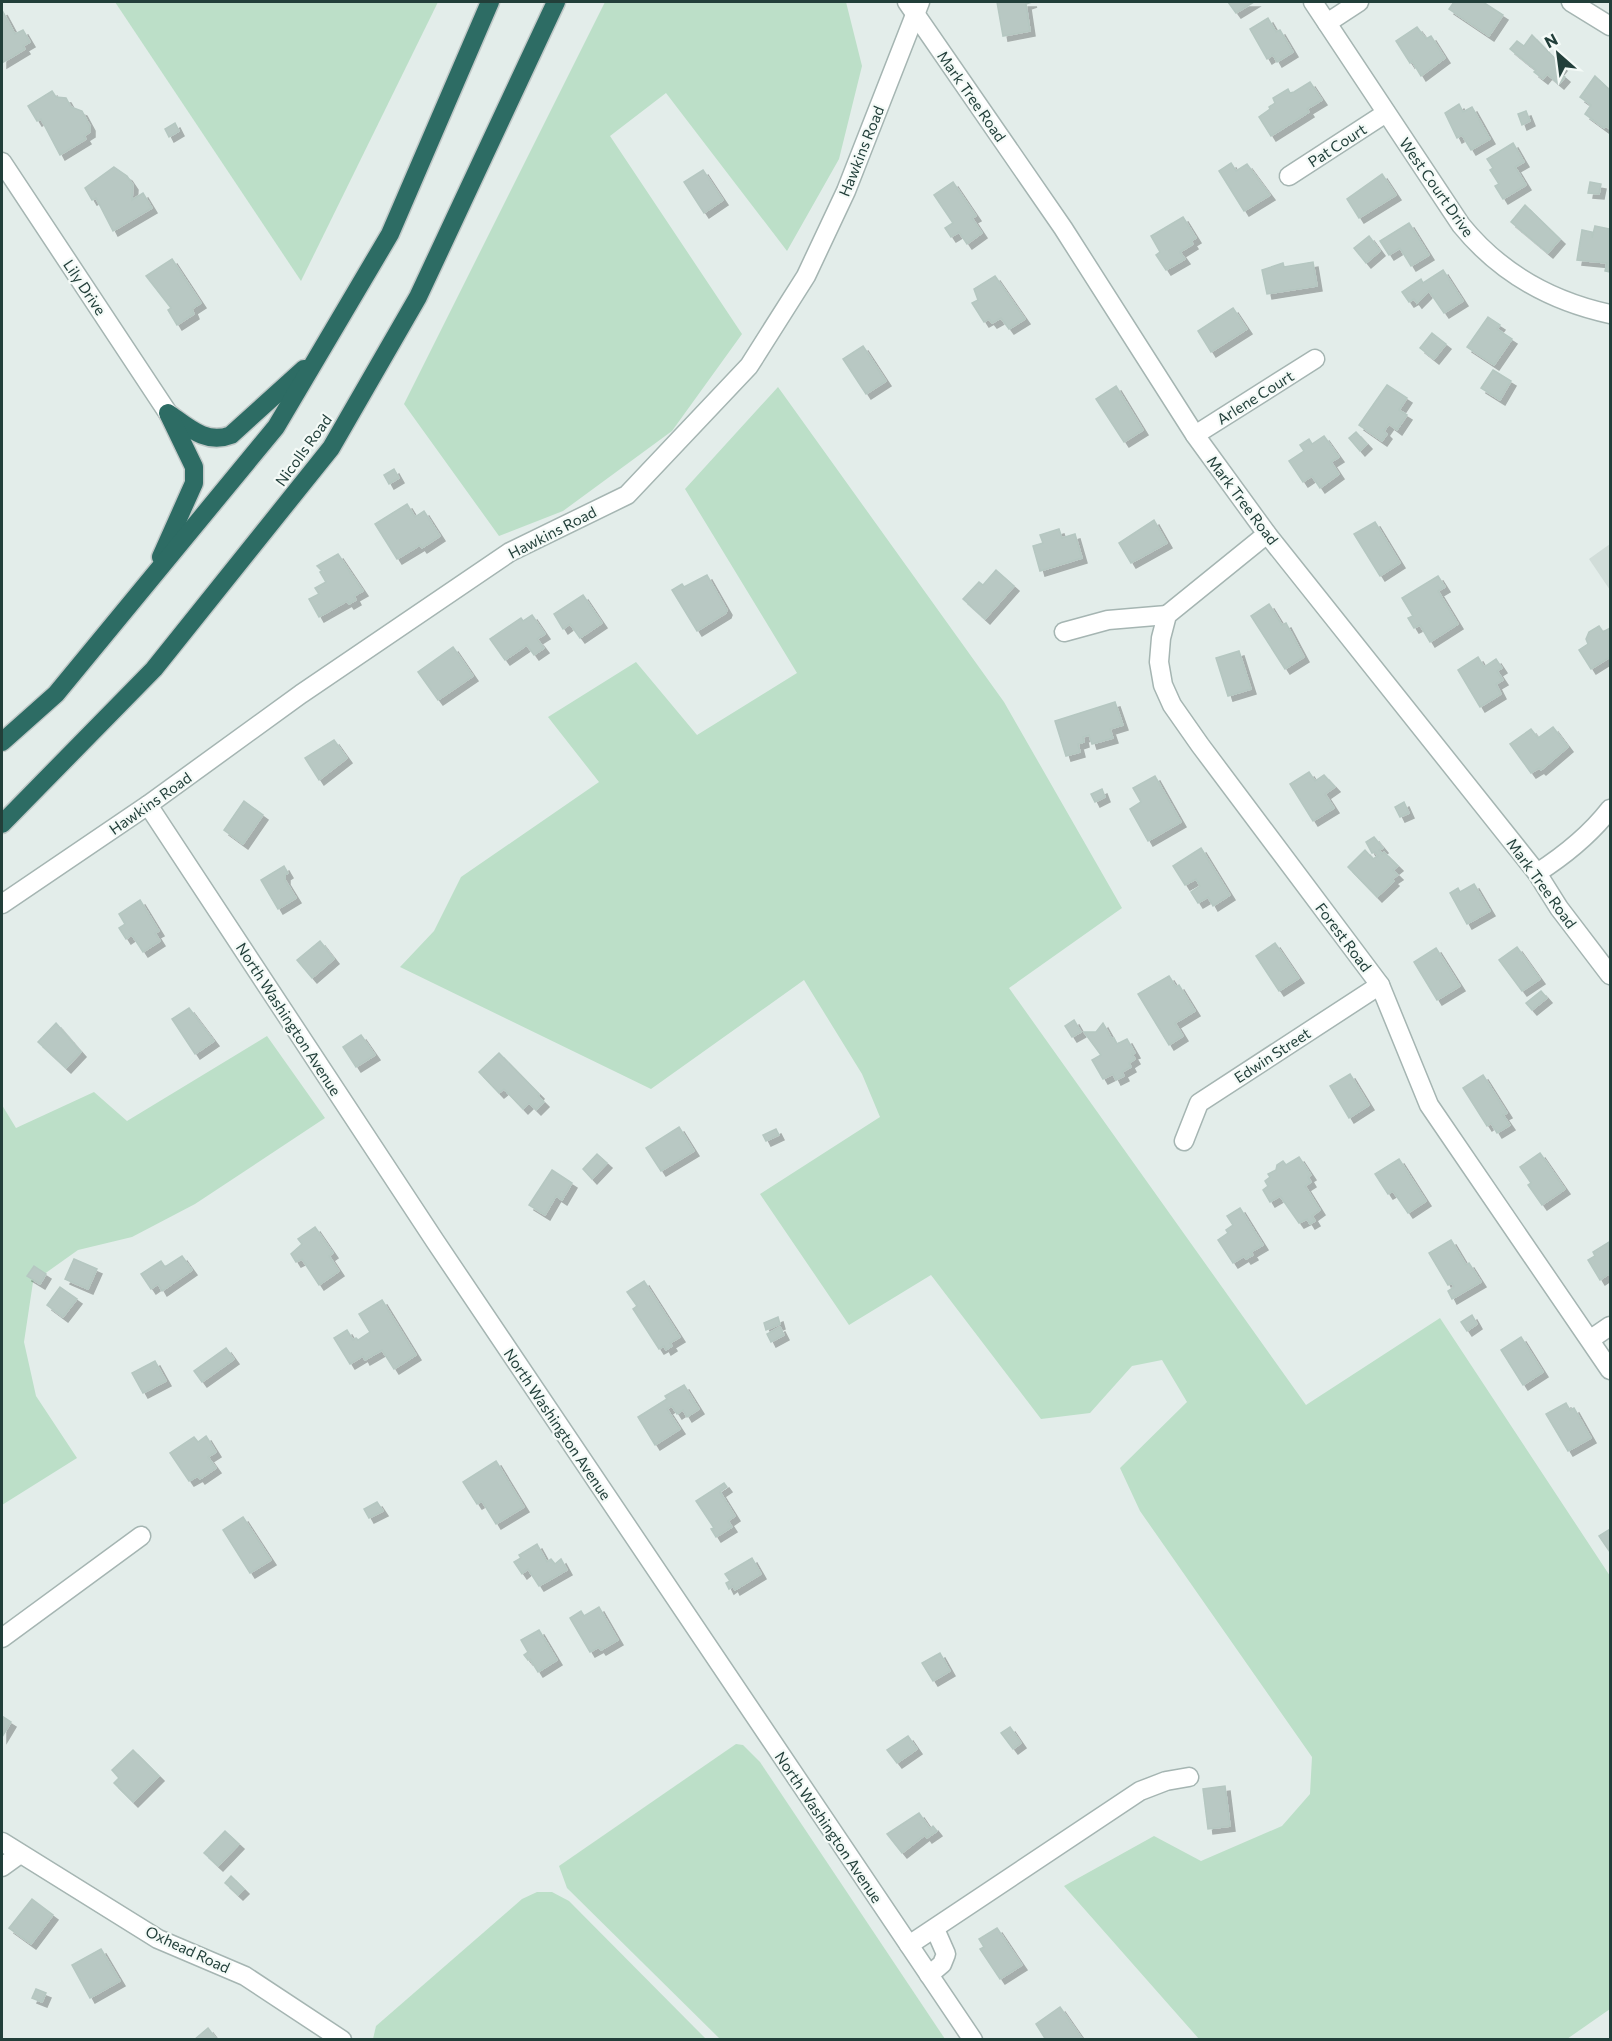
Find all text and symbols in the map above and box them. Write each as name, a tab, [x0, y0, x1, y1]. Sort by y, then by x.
north arrow	[1528, 24, 1588, 84]
text: N	[1541, 29, 1560, 52]
street label: Mark Tree Road	[934, 47, 1010, 145]
street label: Hawkins Road	[835, 103, 887, 199]
street label: Pat Court	[1304, 119, 1370, 171]
street label: West Court Drive	[1396, 134, 1478, 240]
street label: Lily Drive	[60, 256, 110, 318]
street label: Arlene Court	[1213, 366, 1297, 428]
street label: Nicolls Road	[271, 411, 335, 489]
street label: Mark Tree Road	[1204, 452, 1282, 548]
street label: Hawkins Road	[505, 502, 599, 562]
street label: Hawkins Road	[105, 768, 195, 838]
street label: Mark Tree Road	[1503, 834, 1581, 932]
street label: Forest Road	[1312, 899, 1376, 975]
street label: North Washington Avenue	[233, 939, 345, 1099]
street label: Edwin Street	[1230, 1024, 1314, 1086]
street label: North Washington Avenue	[501, 1345, 615, 1503]
street label: North Washington Avenue	[772, 1748, 886, 1906]
street label: Oxhead Road	[143, 1922, 233, 1976]

